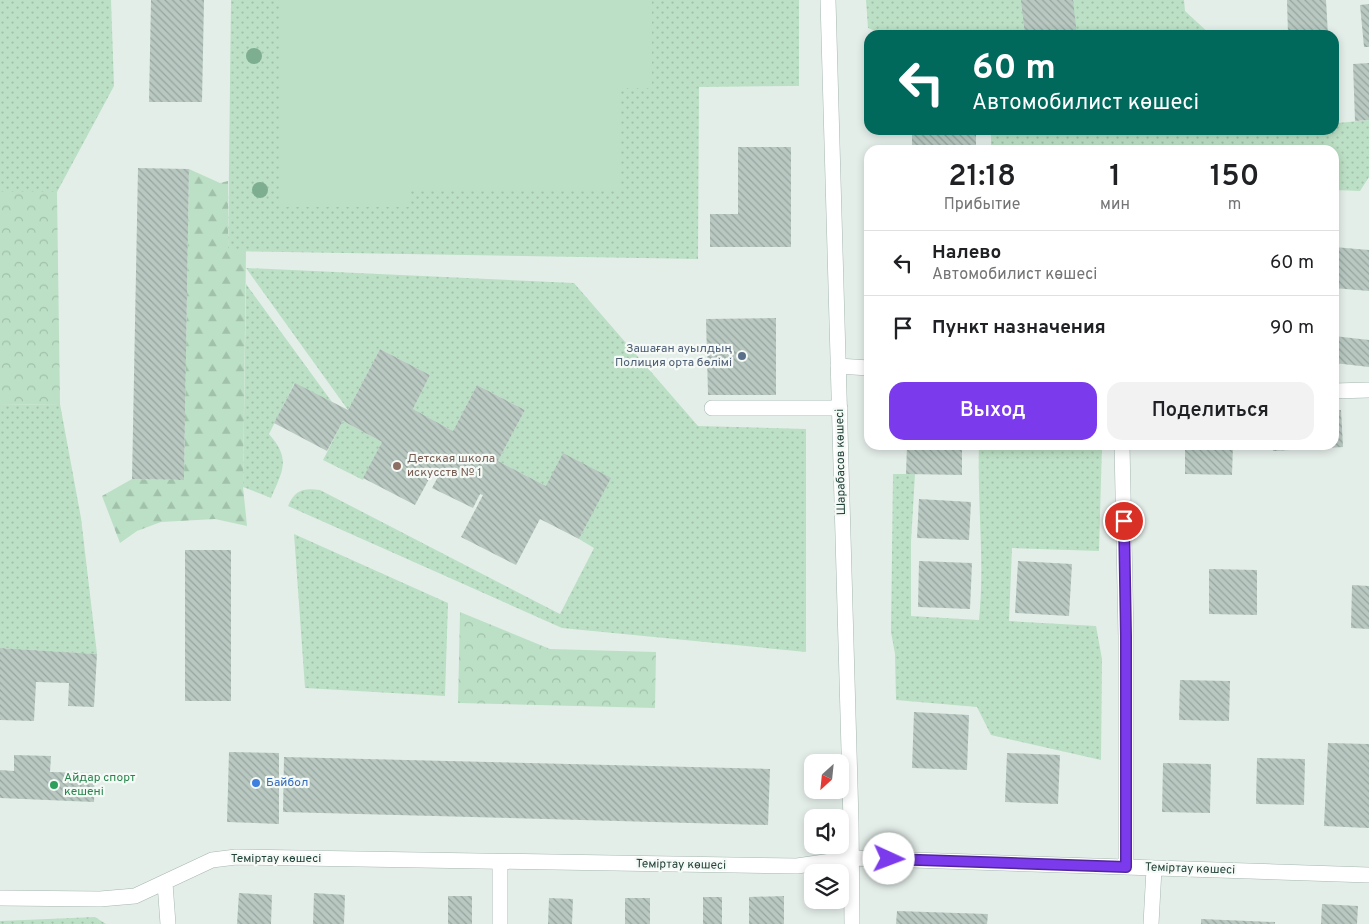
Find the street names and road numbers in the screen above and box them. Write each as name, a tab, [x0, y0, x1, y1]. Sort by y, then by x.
street label: Шарабасов көшесі	[832, 409, 850, 515]
street label: Теміртау көшесі	[231, 851, 321, 867]
street label: Теміртау көшесі	[636, 856, 726, 874]
street label: Теміртау көшесі	[1145, 859, 1235, 879]

